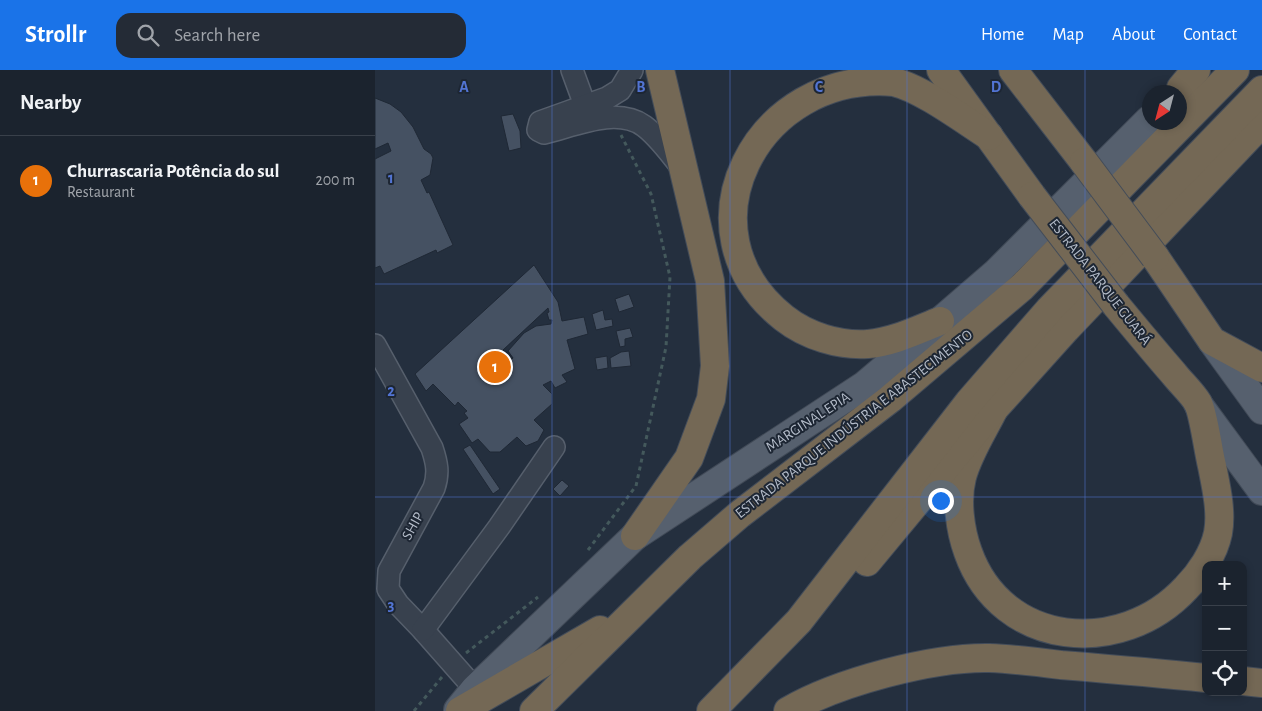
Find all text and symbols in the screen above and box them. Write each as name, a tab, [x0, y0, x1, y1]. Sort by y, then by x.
search box	[116, 13, 466, 58]
icon: search	[134, 21, 162, 49]
text: Strollr	[25, 23, 86, 47]
text: Search here	[174, 26, 260, 45]
text: Home	[981, 26, 1024, 44]
text: Map	[1052, 26, 1084, 44]
text: About	[1112, 26, 1155, 44]
text: Contact	[1183, 26, 1237, 44]
text: A	[459, 79, 469, 95]
text: B	[636, 79, 646, 95]
text: C	[815, 79, 824, 95]
text: D	[991, 79, 1002, 95]
north arrow	[1142, 85, 1187, 130]
text: Nearby	[20, 92, 81, 113]
text: Churrascaria Potência do sul	[67, 162, 279, 181]
text: 1	[388, 170, 394, 186]
text: 1	[33, 172, 39, 188]
text: 200 m	[315, 172, 355, 188]
text: Restaurant	[67, 184, 135, 200]
street label: ESTRADA PARQUE GUARÁ	[1046, 215, 1156, 348]
street label: ESTRADA PARQUE INDÚSTRIA E ABASTECIMENTO	[731, 325, 975, 521]
pin: 1	[479, 348, 511, 386]
text: 2	[387, 383, 395, 399]
street label: MARGINAL EPIA	[763, 389, 853, 455]
your location	[928, 488, 954, 514]
street label: SHIP	[399, 509, 427, 542]
map controls	[1202, 561, 1247, 696]
button: +	[1202, 561, 1247, 606]
text: 3	[388, 597, 395, 613]
button: −	[1202, 606, 1247, 651]
button: locate	[1202, 651, 1247, 696]

